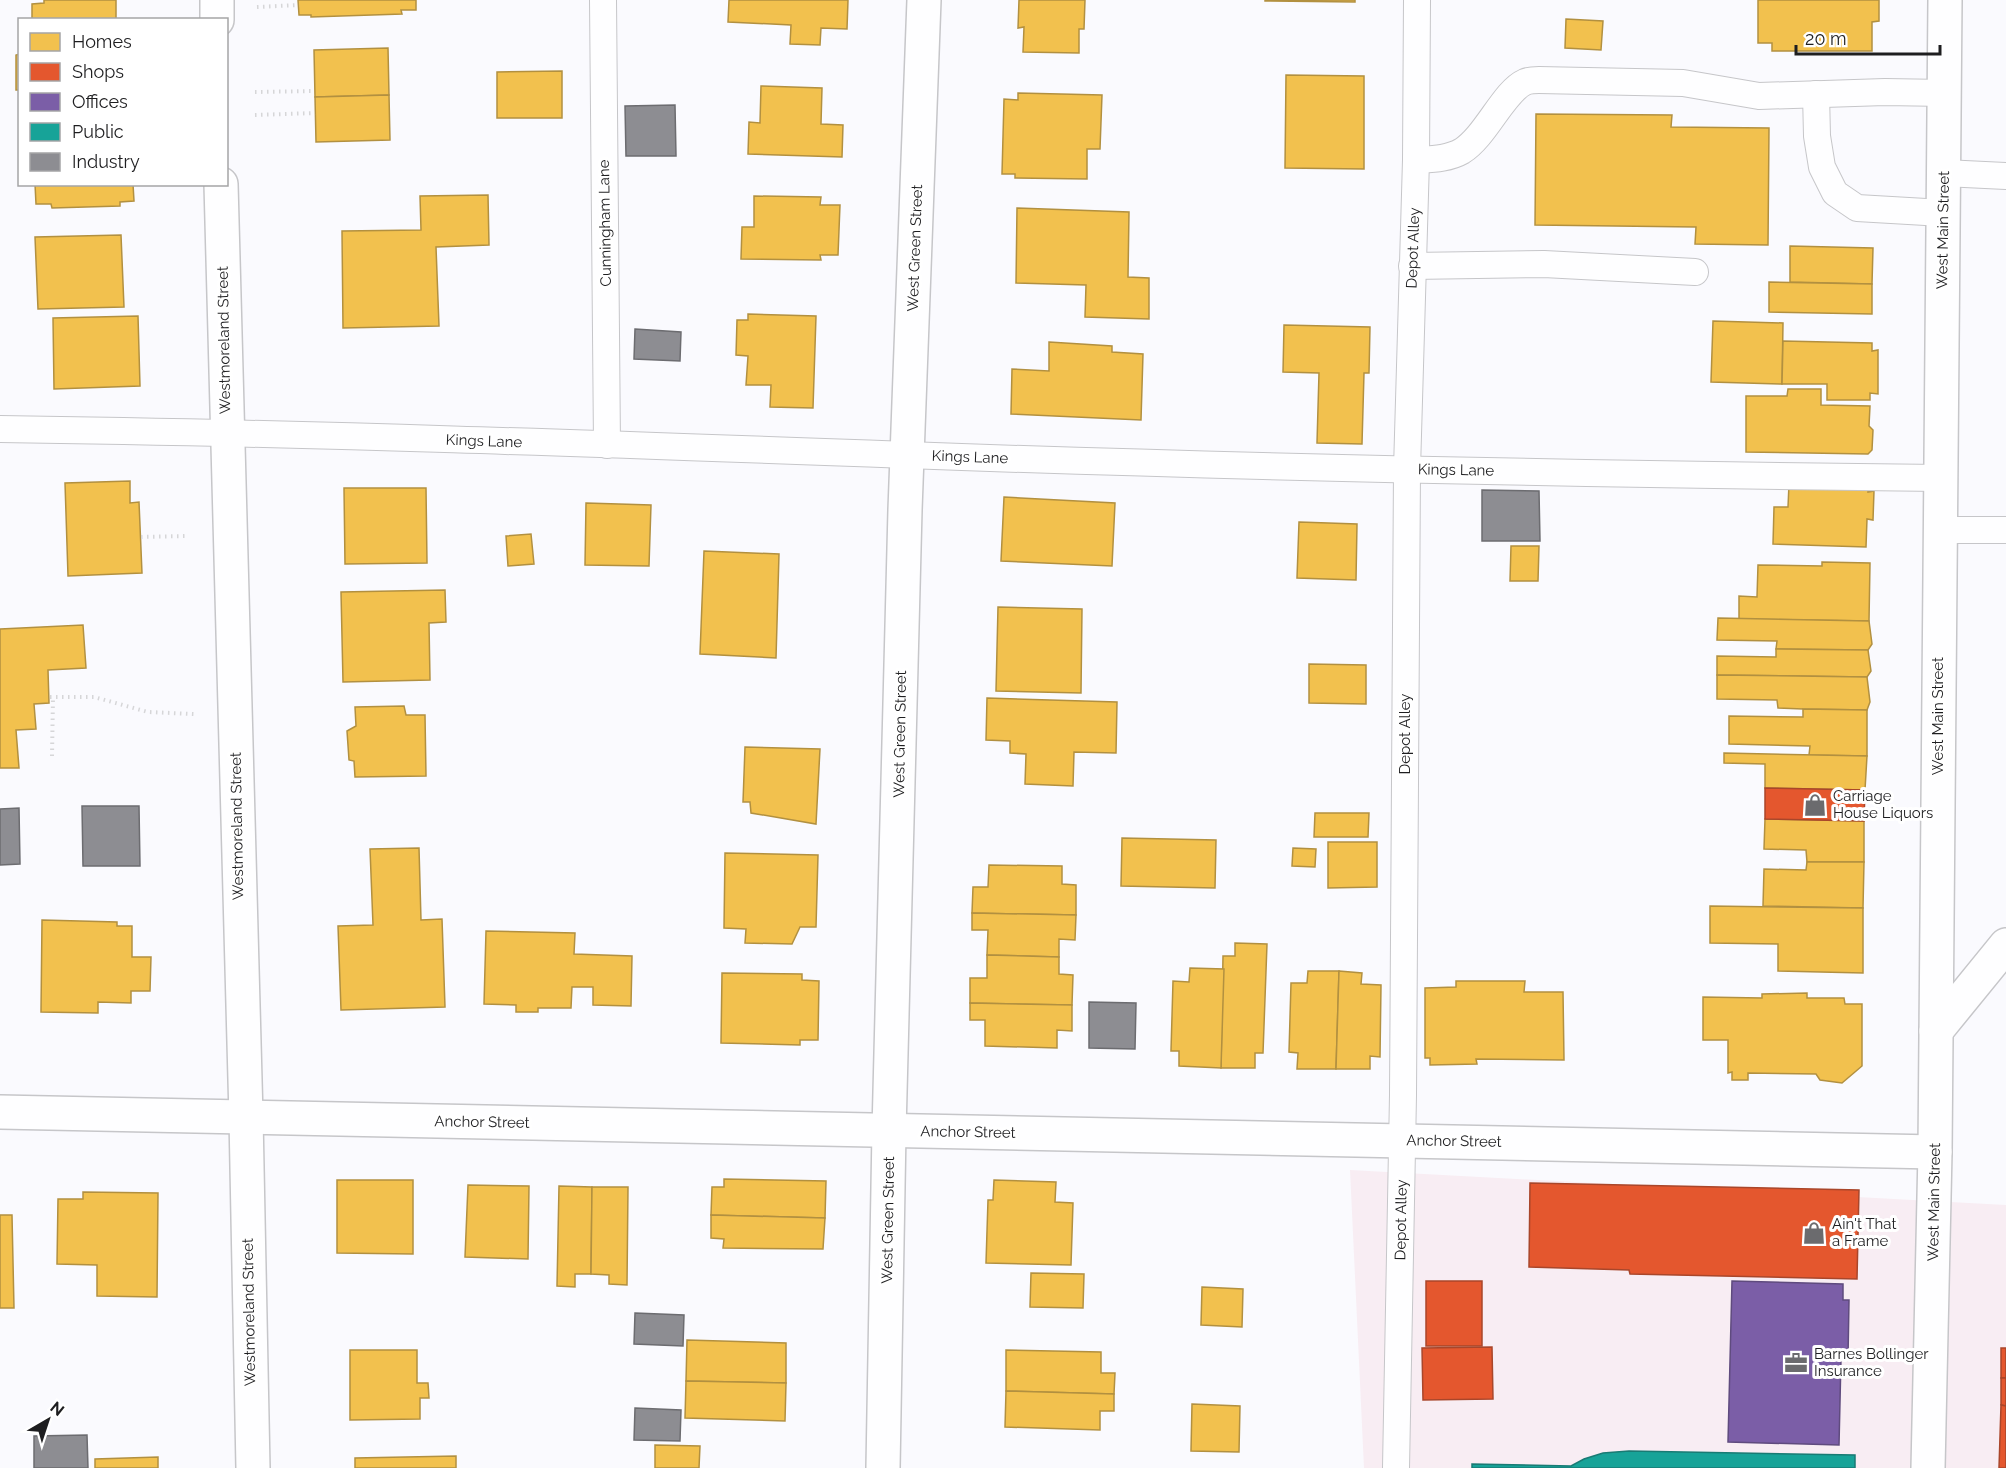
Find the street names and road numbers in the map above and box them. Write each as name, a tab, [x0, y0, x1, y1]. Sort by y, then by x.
street label: Cunningham Lane	[595, 159, 615, 287]
street label: West Main Street	[1933, 171, 1953, 289]
street label: West Green Street	[904, 184, 926, 312]
street label: Depot Alley	[1403, 207, 1423, 289]
street label: Westmoreland Street	[214, 266, 234, 414]
street label: Kings Lane	[445, 431, 523, 451]
street label: Kings Lane	[931, 447, 1009, 467]
street label: Kings Lane	[1418, 460, 1495, 480]
street label: West Main Street	[1929, 657, 1947, 775]
street label: West Green Street	[890, 670, 910, 798]
street label: Depot Alley	[1396, 694, 1414, 775]
street label: Westmoreland Street	[227, 752, 247, 900]
street label: Anchor Street	[434, 1112, 530, 1132]
street label: Anchor Street	[920, 1122, 1016, 1142]
street label: Anchor Street	[1406, 1131, 1502, 1151]
street label: West Main Street	[1924, 1143, 1944, 1261]
street label: West Green Street	[878, 1156, 898, 1284]
street label: Depot Alley	[1391, 1179, 1411, 1261]
street label: Westmoreland Street	[239, 1238, 259, 1386]

